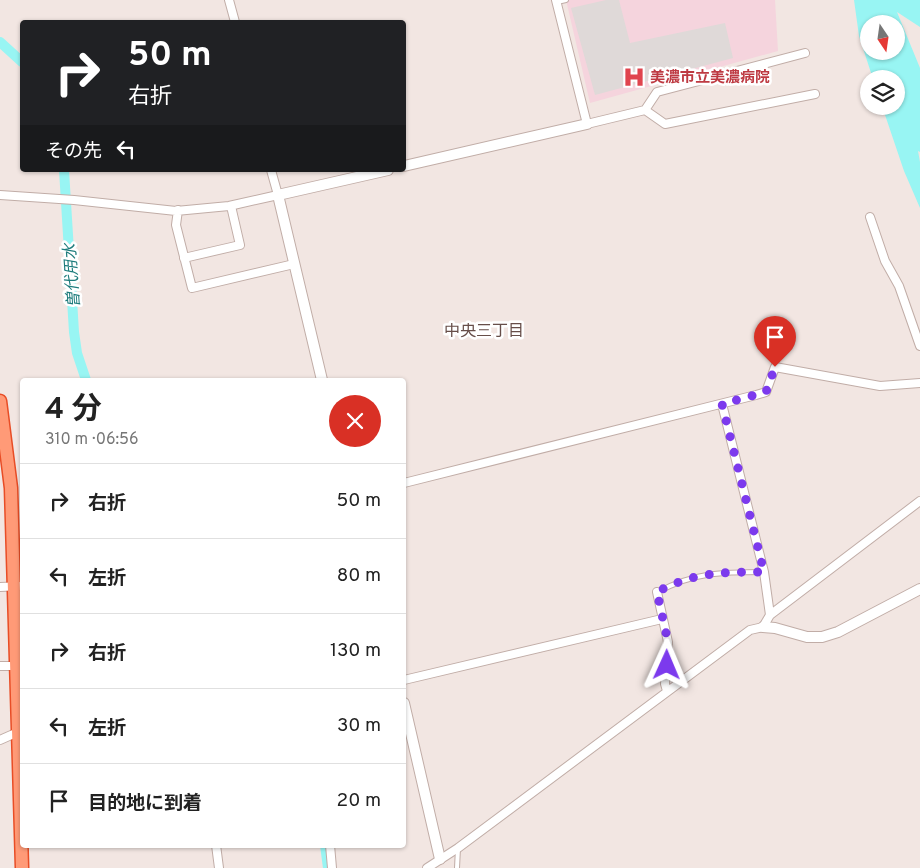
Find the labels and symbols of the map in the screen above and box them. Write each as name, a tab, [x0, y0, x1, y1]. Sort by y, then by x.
north arrow	[860, 15, 905, 60]
hospital icon: 美濃市立美濃病院	[621, 64, 647, 90]
place label: 美濃市立美濃病院	[650, 69, 770, 88]
water label: 曽代用水	[61, 241, 85, 308]
pin	[754, 316, 796, 367]
district label: 中央三丁目	[444, 322, 524, 342]
position arrow	[640, 638, 692, 690]

